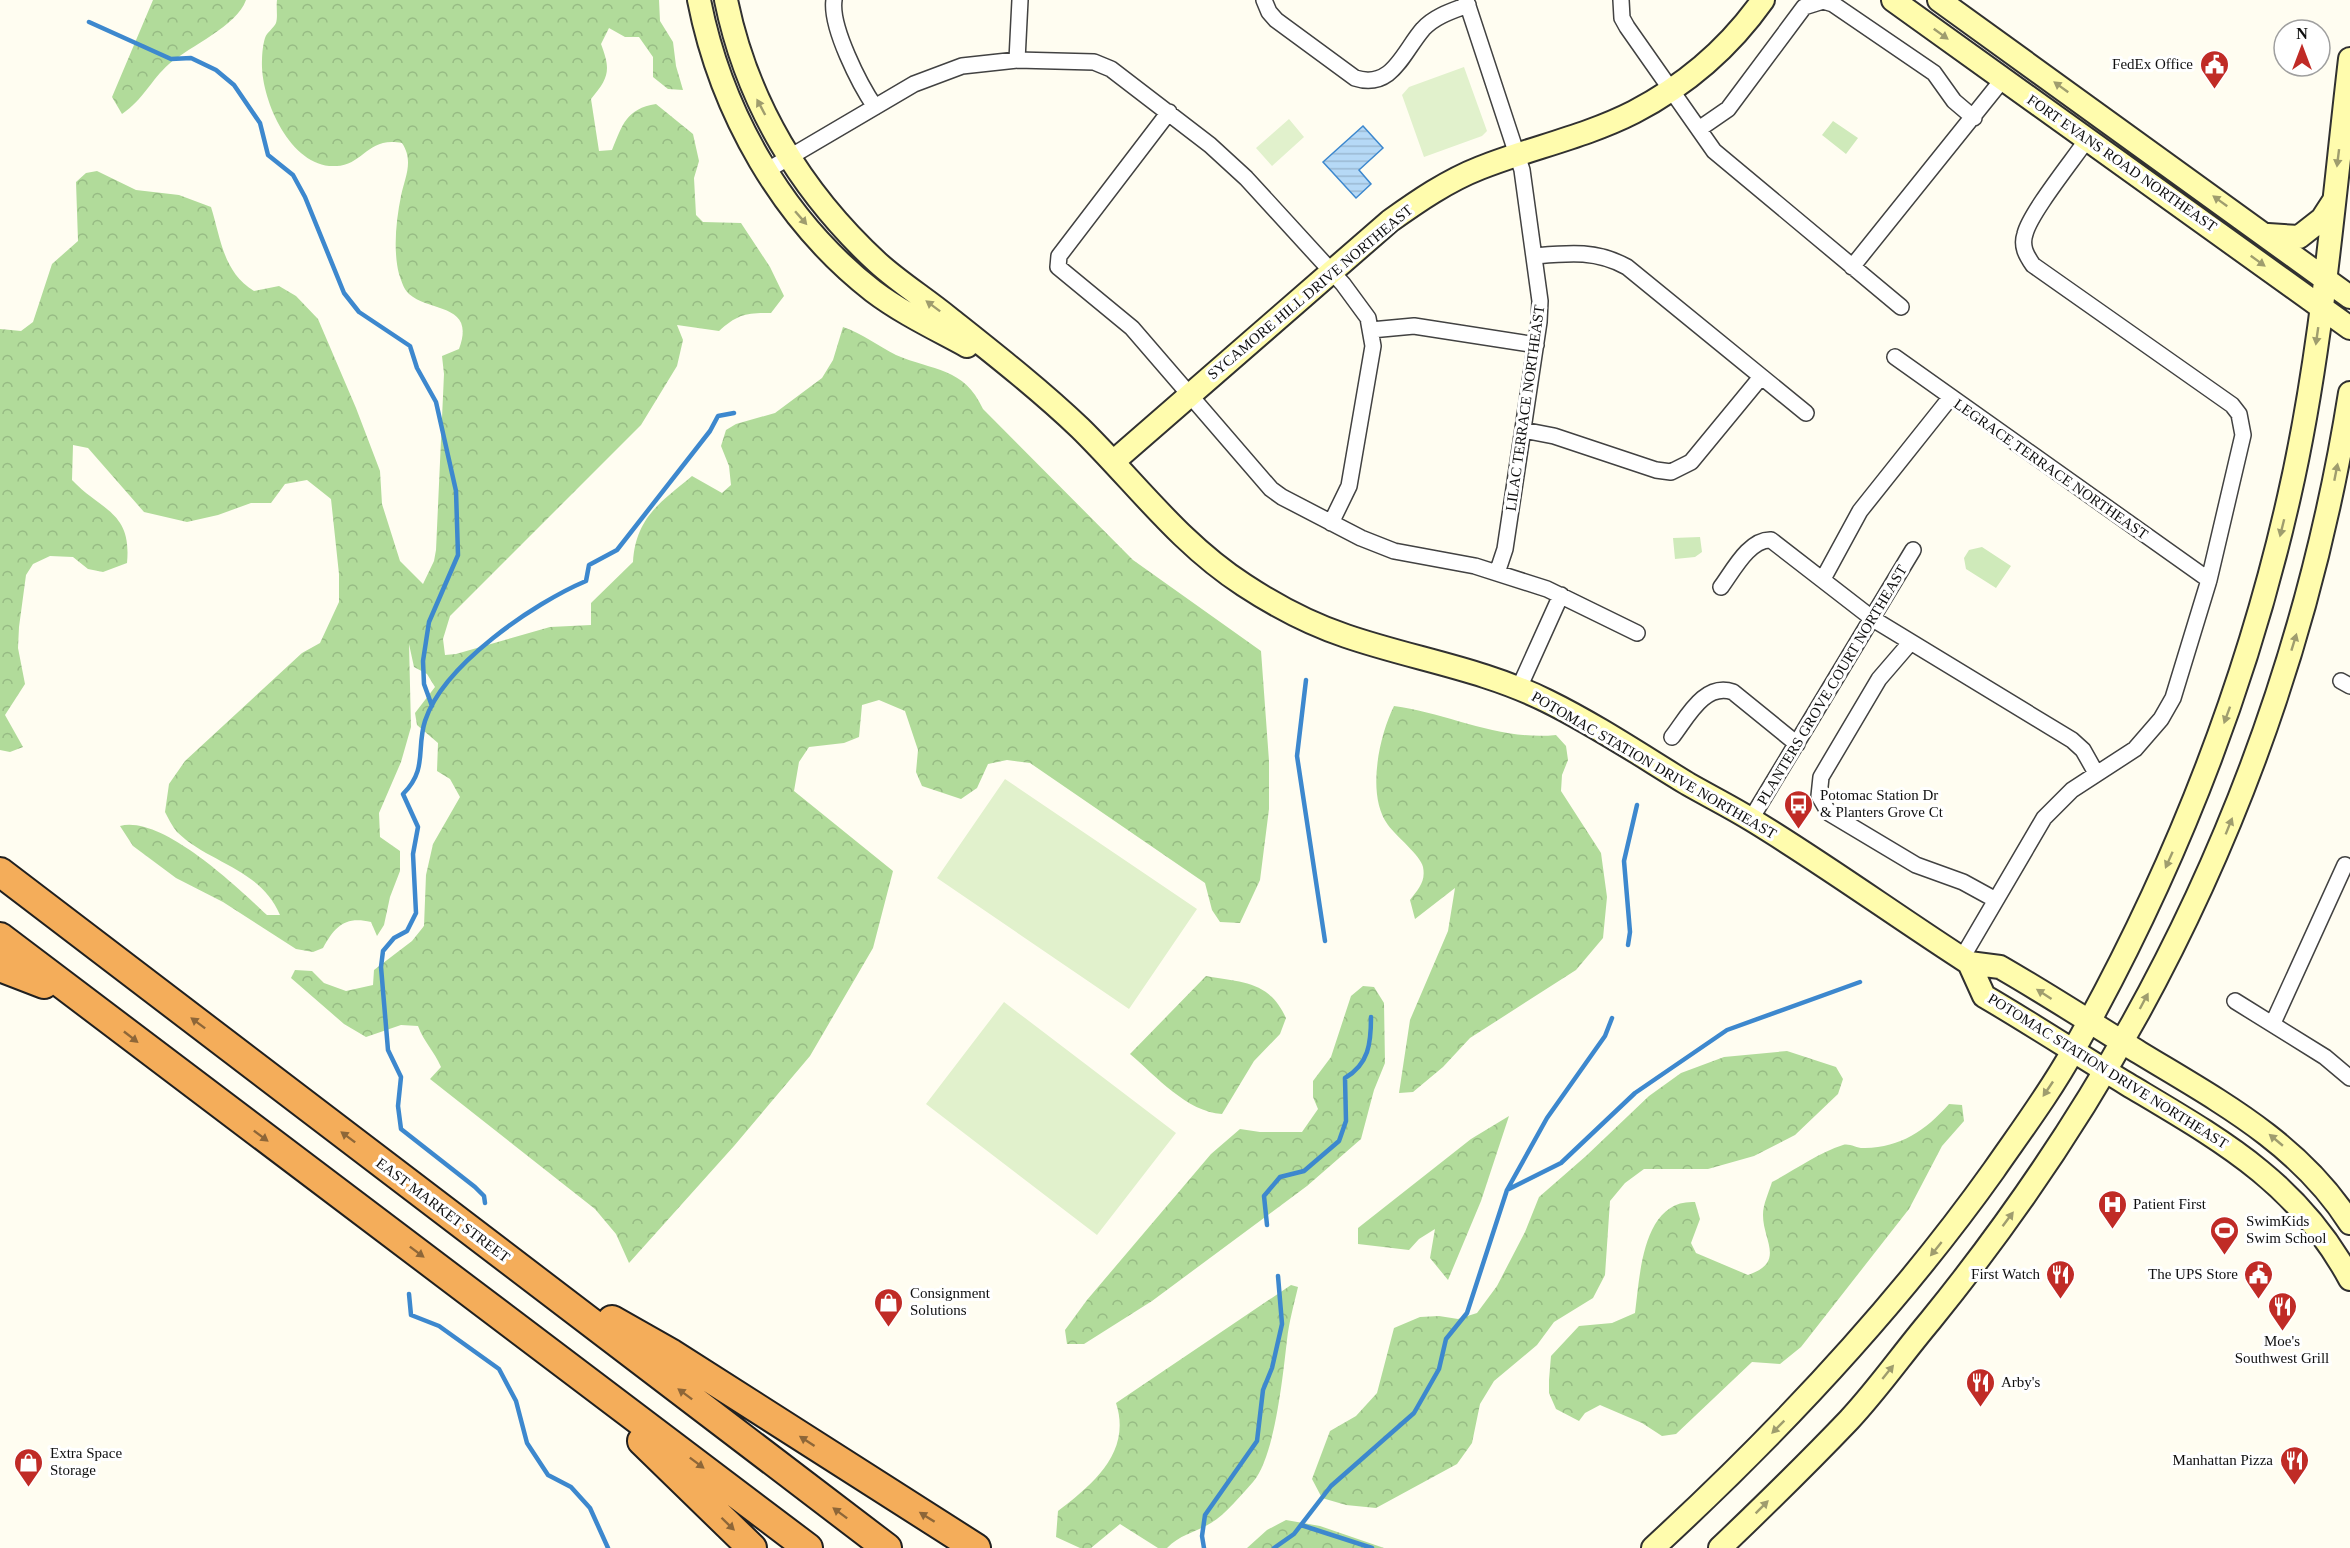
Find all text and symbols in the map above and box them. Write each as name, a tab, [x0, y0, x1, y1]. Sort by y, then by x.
north arrow	[2272, 18, 2332, 78]
text: N	[2296, 25, 2308, 42]
one-way arrow	[1932, 28, 1948, 40]
public building icon: FedEx Office	[2198, 48, 2230, 90]
place label: FedEx Office	[2112, 56, 2193, 72]
one-way arrow	[2054, 81, 2070, 93]
street label: FORT EVANS ROAD NORTHEAST	[2024, 91, 2220, 235]
one-way arrow	[756, 98, 766, 116]
one-way arrow	[2334, 149, 2343, 168]
one-way arrow	[2212, 195, 2228, 207]
street label: SYCAMORE HILL DRIVE NORTHEAST	[1204, 202, 1416, 382]
one-way arrow	[794, 211, 808, 226]
one-way arrow	[2250, 255, 2266, 267]
one-way arrow	[926, 300, 941, 312]
street label: LILAC TERRACE NORTHEAST	[1503, 304, 1547, 512]
one-way arrow	[2312, 327, 2321, 346]
street label: LEGRACE TERRACE NORTHEAST	[1951, 396, 2151, 542]
one-way arrow	[2332, 463, 2341, 482]
one-way arrow	[2276, 519, 2286, 537]
street label: PLANTERS GROVE COURT NORTHEAST	[1754, 562, 1910, 808]
one-way arrow	[2290, 633, 2299, 651]
street label: POTOMAC STATION DRIVE NORTHEAST	[1529, 688, 1779, 842]
one-way arrow	[2222, 706, 2232, 724]
place label: Potomac Station Dr & Planters Grove Ct	[1820, 787, 1944, 820]
bus stop icon: Potomac Station Dr & Planters Grove Ct	[1783, 788, 1815, 830]
one-way arrow	[2225, 817, 2234, 835]
one-way arrow	[2164, 852, 2174, 870]
one-way arrow	[2036, 988, 2053, 999]
street label: POTOMAC STATION DRIVE NORTHEAST	[1985, 990, 2231, 1152]
one-way arrow	[2140, 993, 2149, 1010]
one-way arrow	[191, 1017, 206, 1029]
one-way arrow	[123, 1030, 139, 1043]
one-way arrow	[2043, 1081, 2054, 1097]
one-way arrow	[253, 1129, 268, 1141]
one-way arrow	[340, 1131, 356, 1143]
one-way arrow	[2269, 1134, 2284, 1147]
street label: EAST MARKET STREET	[373, 1155, 513, 1265]
hospital icon: Patient First	[2096, 1188, 2128, 1230]
place label: Patient First	[2133, 1196, 2207, 1212]
one-way arrow	[2002, 1211, 2014, 1226]
place label: SwimKids Swim School	[2246, 1213, 2326, 1246]
sports icon: SwimKids Swim School	[2209, 1214, 2241, 1256]
one-way arrow	[1930, 1241, 1943, 1256]
one-way arrow	[409, 1246, 425, 1258]
restaurant icon: First Watch	[2045, 1258, 2077, 1300]
public building icon: The UPS Store	[2243, 1258, 2275, 1300]
place label: First Watch	[1971, 1266, 2040, 1282]
place label: The UPS Store	[2148, 1266, 2238, 1282]
place label: Consignment Solutions	[910, 1285, 991, 1318]
shop icon: Consignment Solutions	[873, 1286, 905, 1328]
restaurant icon: Moe's Southwest Grill	[2266, 1290, 2298, 1332]
place label: Moe's Southwest Grill	[2235, 1333, 2329, 1366]
one-way arrow	[1881, 1365, 1894, 1380]
restaurant icon: Arby's	[1964, 1366, 1996, 1408]
place label: Arby's	[2001, 1374, 2041, 1390]
one-way arrow	[677, 1388, 693, 1401]
one-way arrow	[1772, 1419, 1786, 1433]
one-way arrow	[799, 1436, 815, 1447]
restaurant icon: Manhattan Pizza	[2278, 1444, 2310, 1486]
place label: Extra Space Storage	[50, 1445, 122, 1478]
shop icon: Extra Space Storage	[13, 1446, 45, 1488]
place label: Manhattan Pizza	[2173, 1452, 2273, 1468]
one-way arrow	[689, 1457, 705, 1470]
one-way arrow	[1755, 1500, 1769, 1515]
one-way arrow	[832, 1506, 848, 1519]
one-way arrow	[919, 1512, 935, 1523]
one-way arrow	[720, 1517, 735, 1531]

